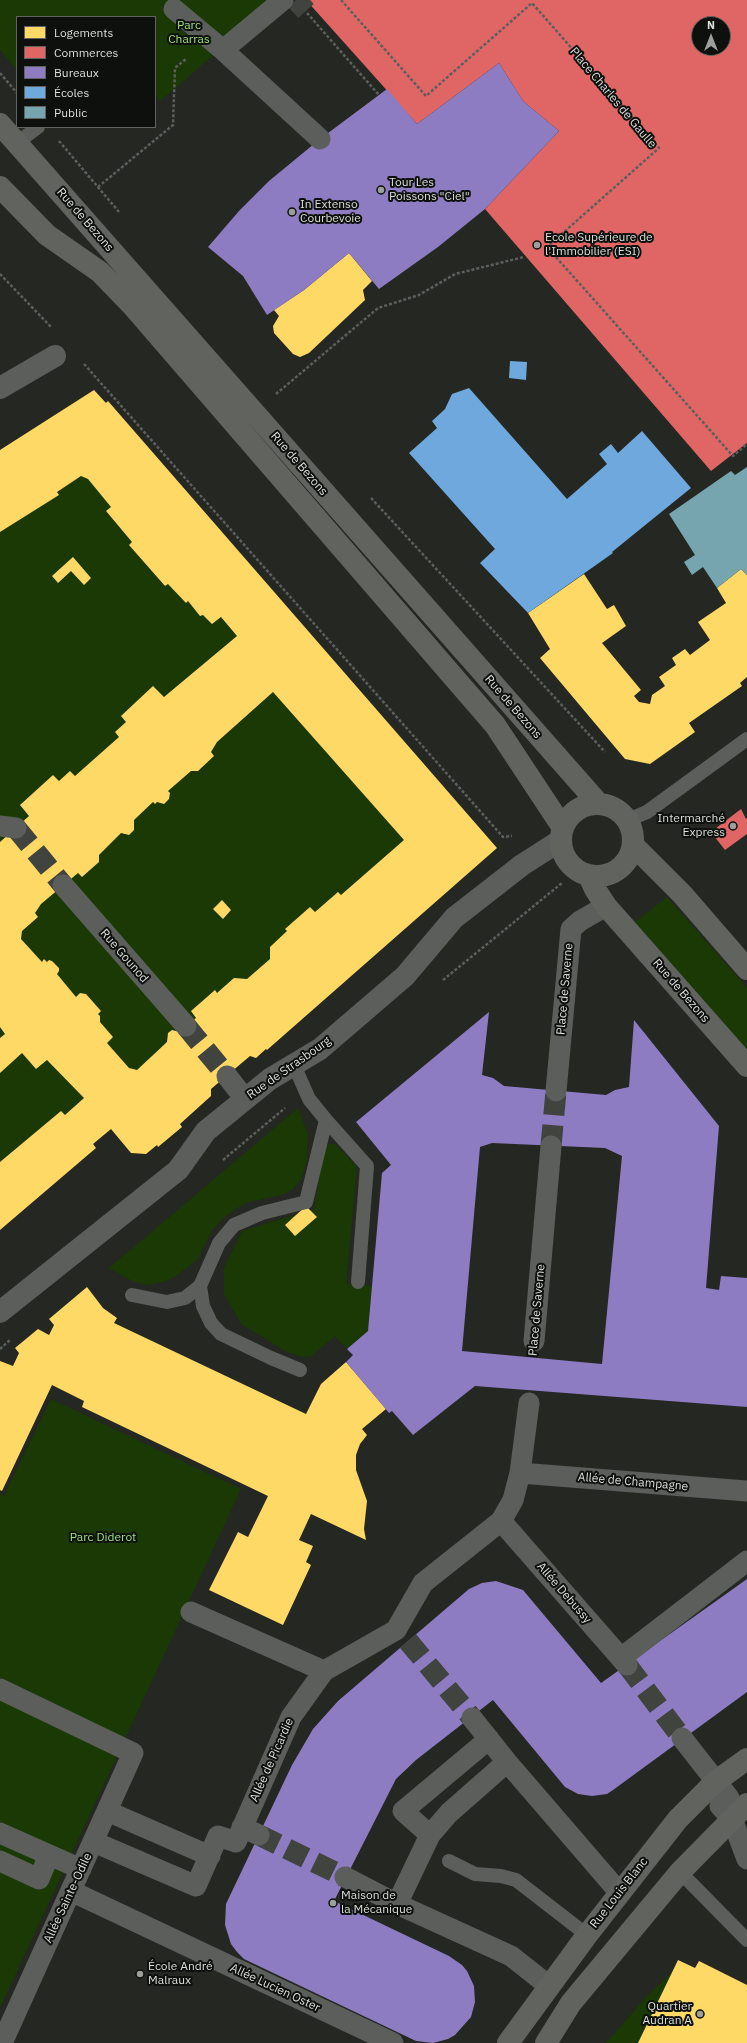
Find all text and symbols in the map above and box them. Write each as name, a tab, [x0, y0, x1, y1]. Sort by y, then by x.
legend	[16, 16, 156, 128]
north arrow	[691, 16, 731, 56]
text: N	[707, 18, 715, 32]
park label: Parc Charras	[168, 19, 210, 47]
text: Logements	[54, 25, 113, 40]
text: Commerces	[54, 45, 118, 60]
street label: Place Charles de Gaulle	[567, 45, 659, 151]
text: Bureaux	[54, 65, 99, 80]
text: Écoles	[54, 85, 89, 100]
text: Public	[54, 105, 87, 120]
place label: Tour Les Poissons "Ciel"	[389, 176, 470, 204]
street label: Rue de Bezons	[53, 185, 117, 255]
marker: Tour Les Poissons "Ciel"	[376, 185, 386, 195]
place label: In Extenso Courbevoie	[300, 198, 361, 226]
marker: In Extenso Courbevoie	[287, 207, 297, 217]
place label: Ecole Supérieure de l'Immobilier (ESI)	[545, 231, 653, 259]
marker: Ecole Supérieure de l'Immobilier (ESI)	[532, 240, 542, 250]
street label: Rue de Bezons	[267, 429, 331, 499]
street label: Rue de Bezons	[481, 672, 545, 742]
place label: Intermarché Express	[658, 812, 725, 840]
marker: Intermarché Express	[728, 821, 738, 831]
street label: Rue Gounod	[97, 926, 151, 986]
street label: Place de Saverne	[554, 942, 576, 1036]
street label: Rue de Bezons	[649, 956, 713, 1026]
street label: Rue de Strasbourg	[244, 1034, 334, 1102]
street label: Place de Saverne	[526, 1263, 548, 1357]
street label: Allée de Champagne	[577, 1470, 689, 1494]
park label: Parc Diderot	[70, 1531, 136, 1545]
street label: Allée Debussy	[534, 1560, 594, 1626]
street label: Allée de Picardie	[247, 1716, 297, 1804]
street label: Allée Sainte-Odile	[41, 1851, 95, 1945]
street label: Rue Louis Blanc	[587, 1855, 651, 1931]
place label: Maison de la Mécanique	[341, 1889, 412, 1917]
marker: Maison de la Mécanique	[328, 1898, 338, 1908]
place label: École André Malraux	[148, 1960, 213, 1988]
street label: Allée Lucien Oster	[228, 1961, 322, 2015]
marker: École André Malraux	[135, 1969, 145, 1979]
place label: Quartier Audran A	[642, 2000, 692, 2028]
marker: Quartier Audran A	[695, 2009, 705, 2019]

